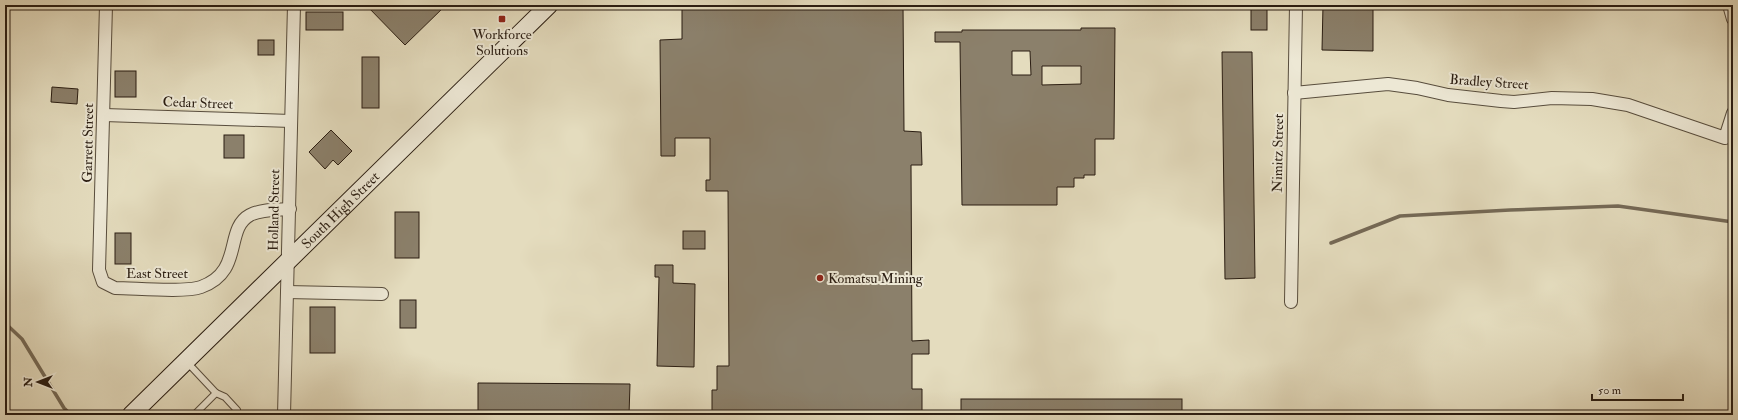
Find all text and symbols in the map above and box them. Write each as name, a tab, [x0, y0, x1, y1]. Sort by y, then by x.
marker: Workforce Solutions	[497, 14, 507, 24]
place label: Workforce Solutions	[471, 26, 532, 59]
street label: Bradley Street	[1449, 71, 1530, 94]
street label: Cedar Street	[162, 93, 234, 113]
street label: Garrett Street	[79, 103, 97, 183]
street label: Nimitz Street	[1269, 113, 1287, 192]
street label: South High Street	[298, 167, 383, 252]
street label: Holland Street	[265, 169, 283, 251]
street label: East Street	[126, 265, 188, 282]
place label: Komatsu Mining	[828, 270, 924, 287]
marker: Komatsu Mining	[815, 273, 825, 283]
north arrow	[18, 362, 58, 402]
text: N	[22, 376, 35, 388]
scale bar	[1592, 376, 1683, 402]
text: 50 m	[1598, 383, 1622, 398]

